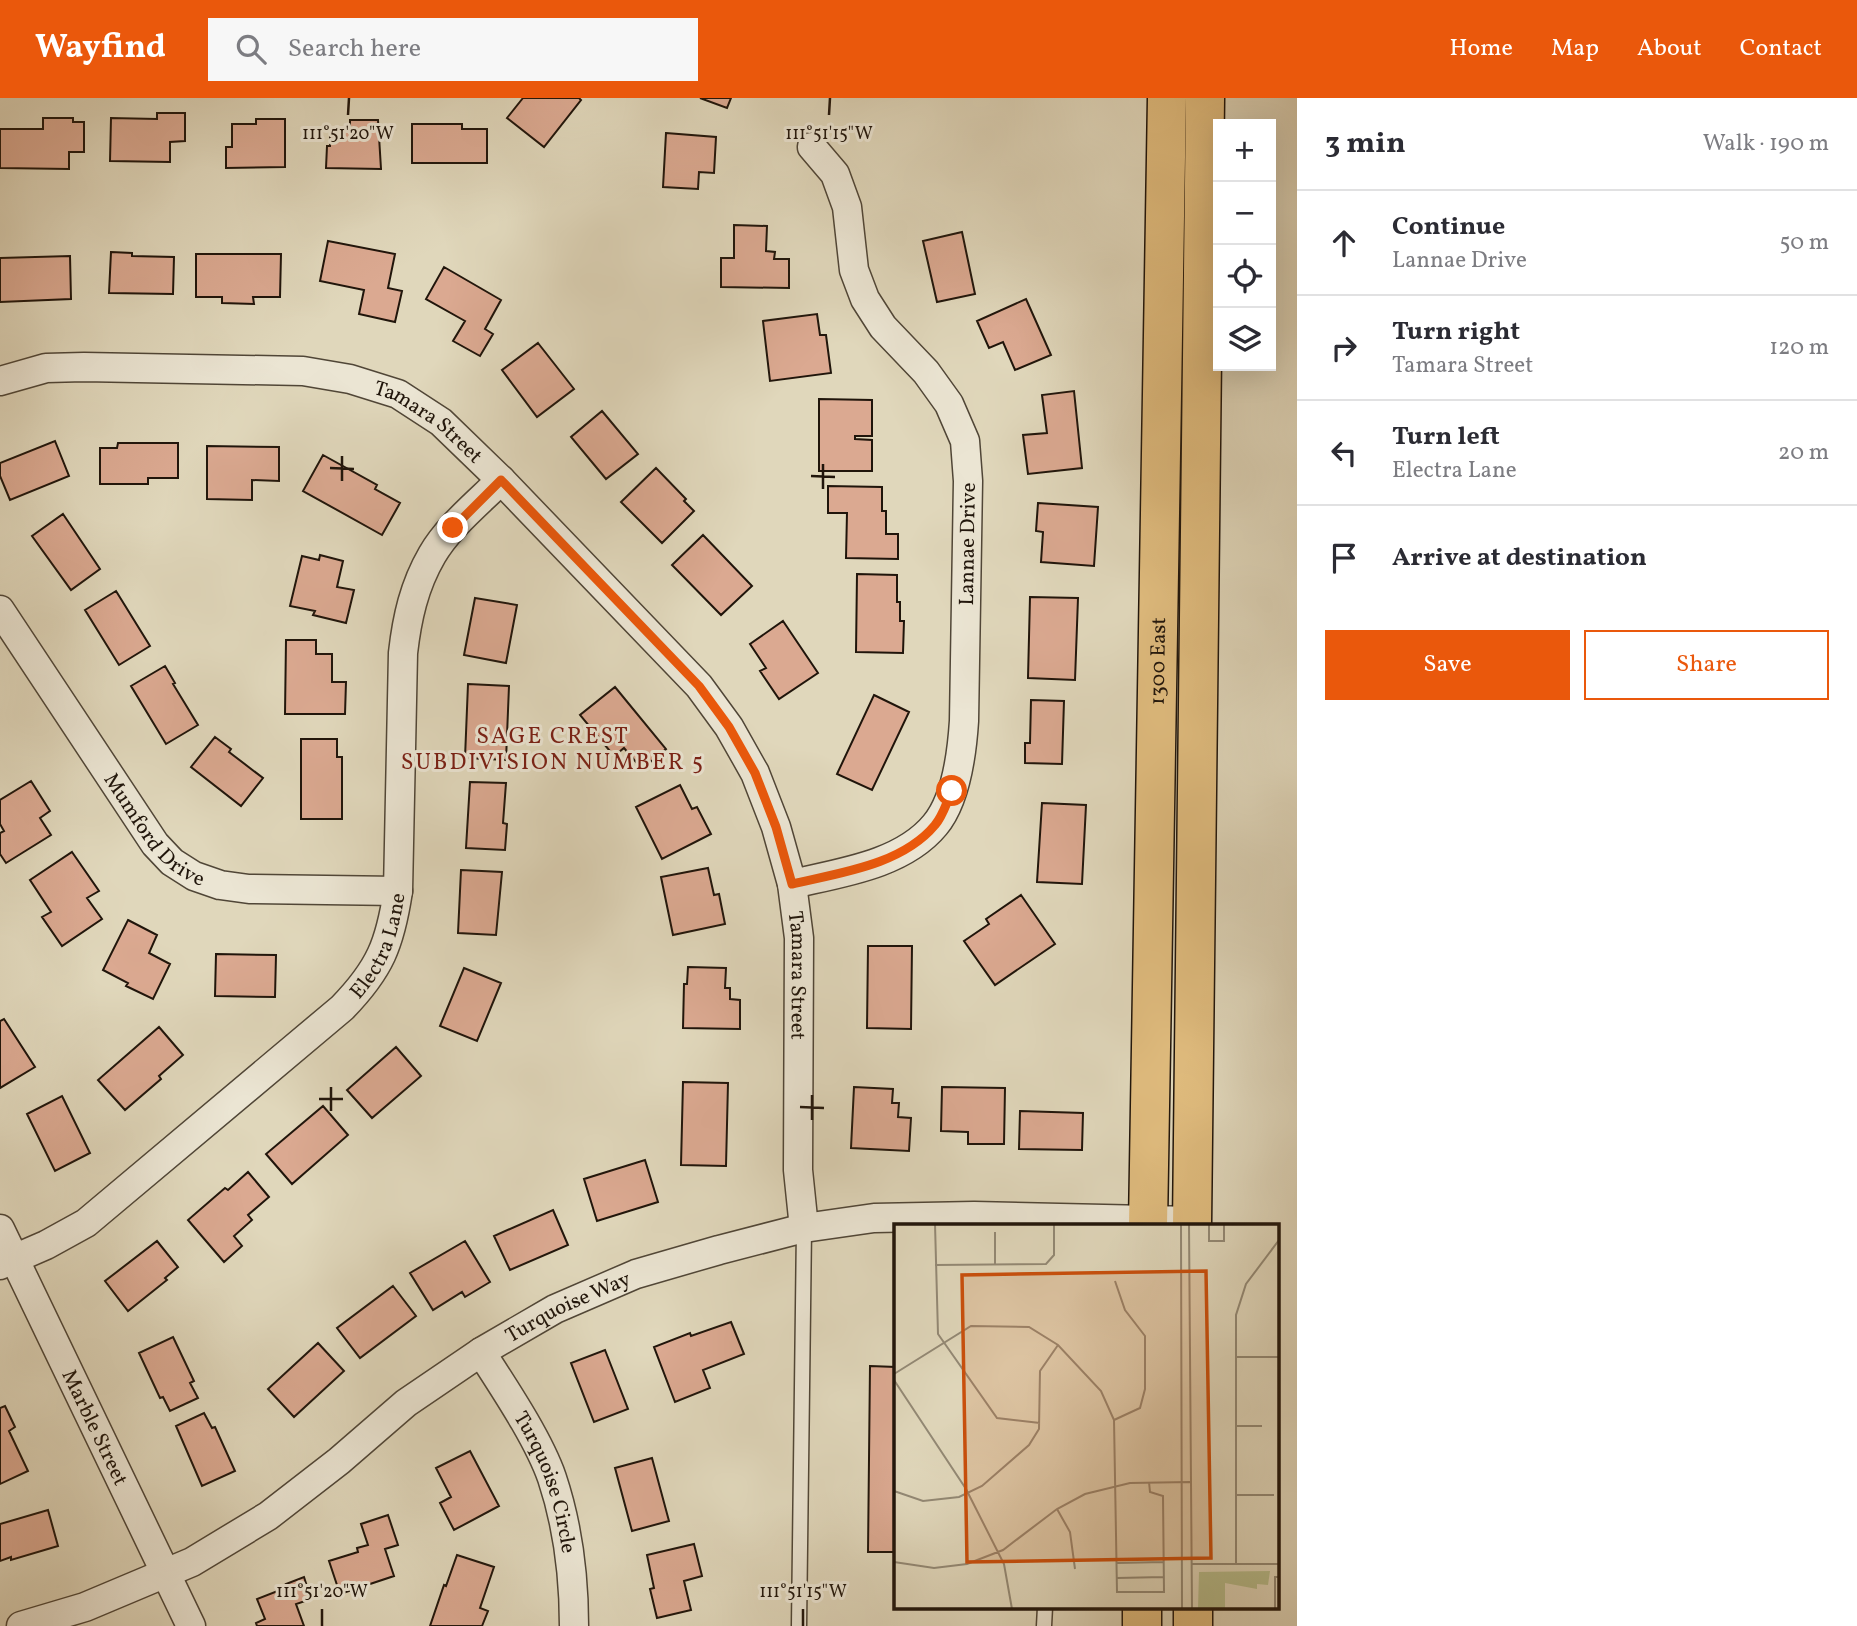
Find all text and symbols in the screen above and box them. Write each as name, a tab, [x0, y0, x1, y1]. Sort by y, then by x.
search box	[208, 18, 698, 81]
text: Wayfind	[35, 26, 166, 72]
icon: search	[232, 30, 270, 68]
text: Search here	[288, 31, 421, 67]
text: Home	[1449, 32, 1513, 66]
text: Map	[1551, 32, 1599, 66]
text: About	[1637, 32, 1702, 66]
text: Contact	[1740, 32, 1822, 66]
map controls	[1213, 119, 1276, 371]
button: +	[1213, 119, 1276, 182]
text: 111°51'20"W	[302, 122, 394, 147]
text: 111°51'15"W	[785, 122, 873, 147]
text: 3 min	[1325, 123, 1406, 165]
text: Walk · 190 m	[1703, 128, 1829, 160]
button: −	[1213, 182, 1276, 245]
text: Continue	[1392, 209, 1505, 245]
icon: ahead	[1325, 224, 1363, 262]
text: 50 m	[1780, 227, 1829, 259]
button: locate	[1213, 245, 1276, 308]
text: Lannae Drive	[1392, 245, 1527, 277]
button: layers	[1213, 308, 1276, 371]
text: Turn right	[1392, 314, 1520, 350]
icon: right	[1325, 329, 1363, 367]
text: 120 m	[1769, 332, 1829, 364]
text: Tamara Street	[1392, 350, 1533, 382]
street label: Tamara Street	[370, 374, 488, 471]
text: Turn left	[1392, 419, 1500, 455]
icon: left	[1325, 434, 1363, 472]
text: 20 m	[1778, 437, 1829, 469]
text: Electra Lane	[1392, 455, 1517, 487]
street label: Lannae Drive	[953, 482, 984, 606]
route end	[437, 512, 468, 543]
icon: arrive	[1325, 539, 1363, 577]
text: Arrive at destination	[1392, 540, 1647, 576]
street label: 1300 East	[1144, 617, 1174, 705]
button: Save	[1325, 630, 1570, 700]
button: Share	[1584, 630, 1829, 700]
district label: SAGE CREST SUBDIVISION NUMBER 5	[401, 721, 705, 779]
street label: Mumford Drive	[96, 768, 208, 895]
route start	[936, 775, 967, 806]
street label: Electra Lane	[344, 891, 414, 1006]
street label: Tamara Street	[780, 909, 812, 1040]
inset map	[894, 1224, 1280, 1608]
street label: Turquoise Way	[501, 1265, 636, 1351]
street label: Marble Street	[54, 1365, 134, 1491]
street label: Turquoise Circle	[506, 1406, 582, 1555]
text: 111°51'20"W	[276, 1580, 368, 1605]
text: 111°51'15"W	[759, 1580, 847, 1605]

